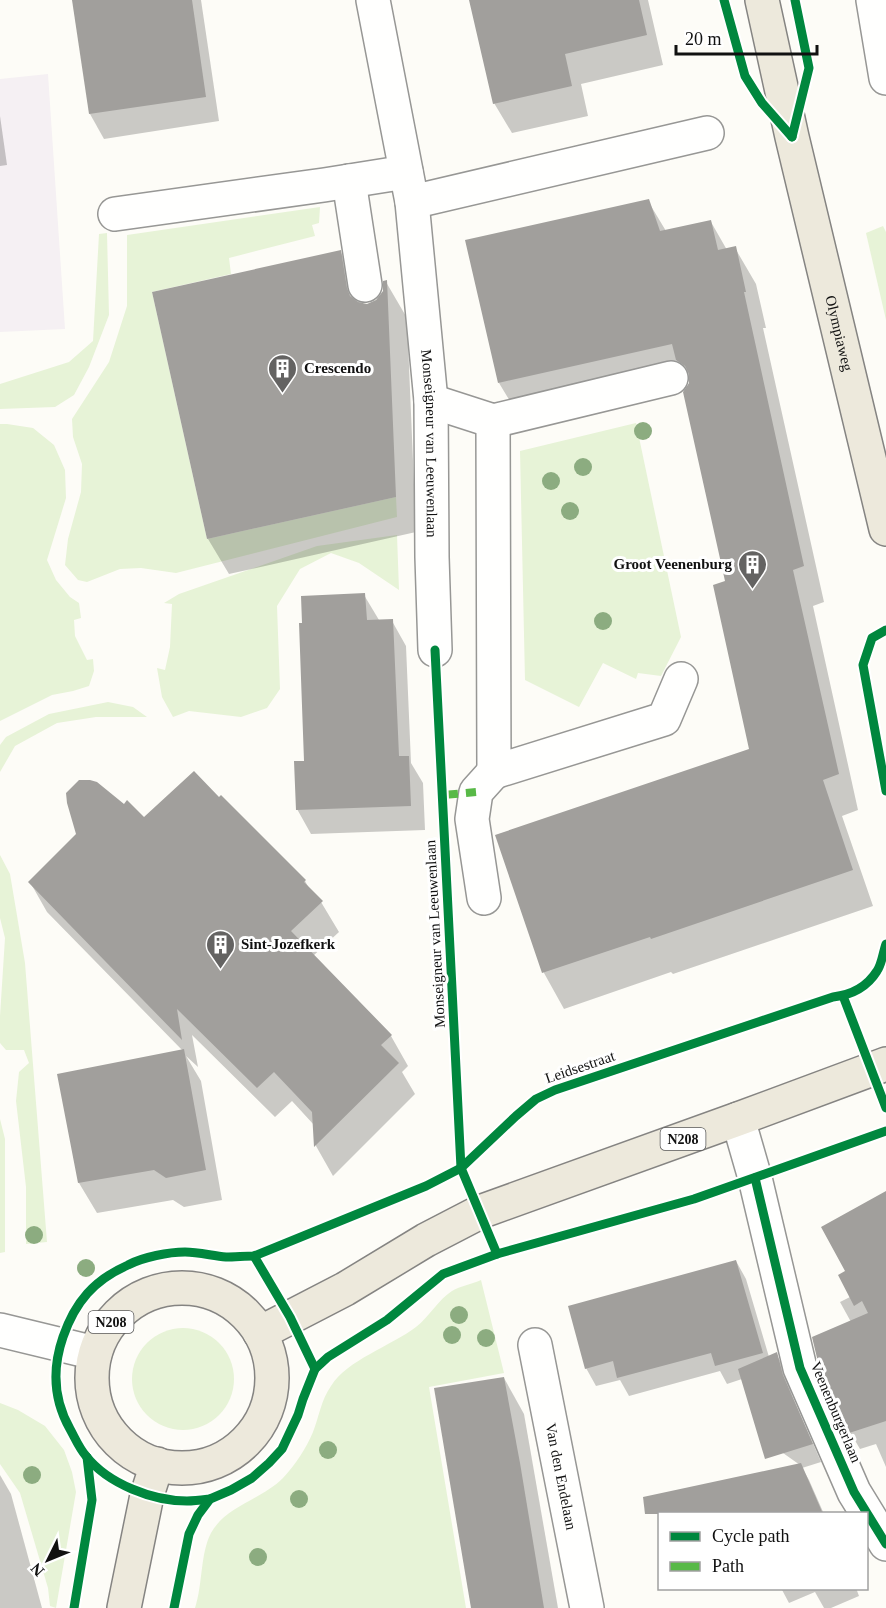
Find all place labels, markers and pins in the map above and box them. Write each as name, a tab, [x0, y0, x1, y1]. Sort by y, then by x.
building icon: Crescendo	[267, 352, 299, 394]
place label: Crescendo	[304, 360, 371, 376]
building icon: Groot Veenenburg	[737, 548, 769, 590]
place label: Groot Veenenburg	[614, 556, 732, 572]
building icon: Sint-Jozefkerk	[204, 928, 236, 970]
place label: Sint-Jozefkerk	[241, 936, 336, 952]

